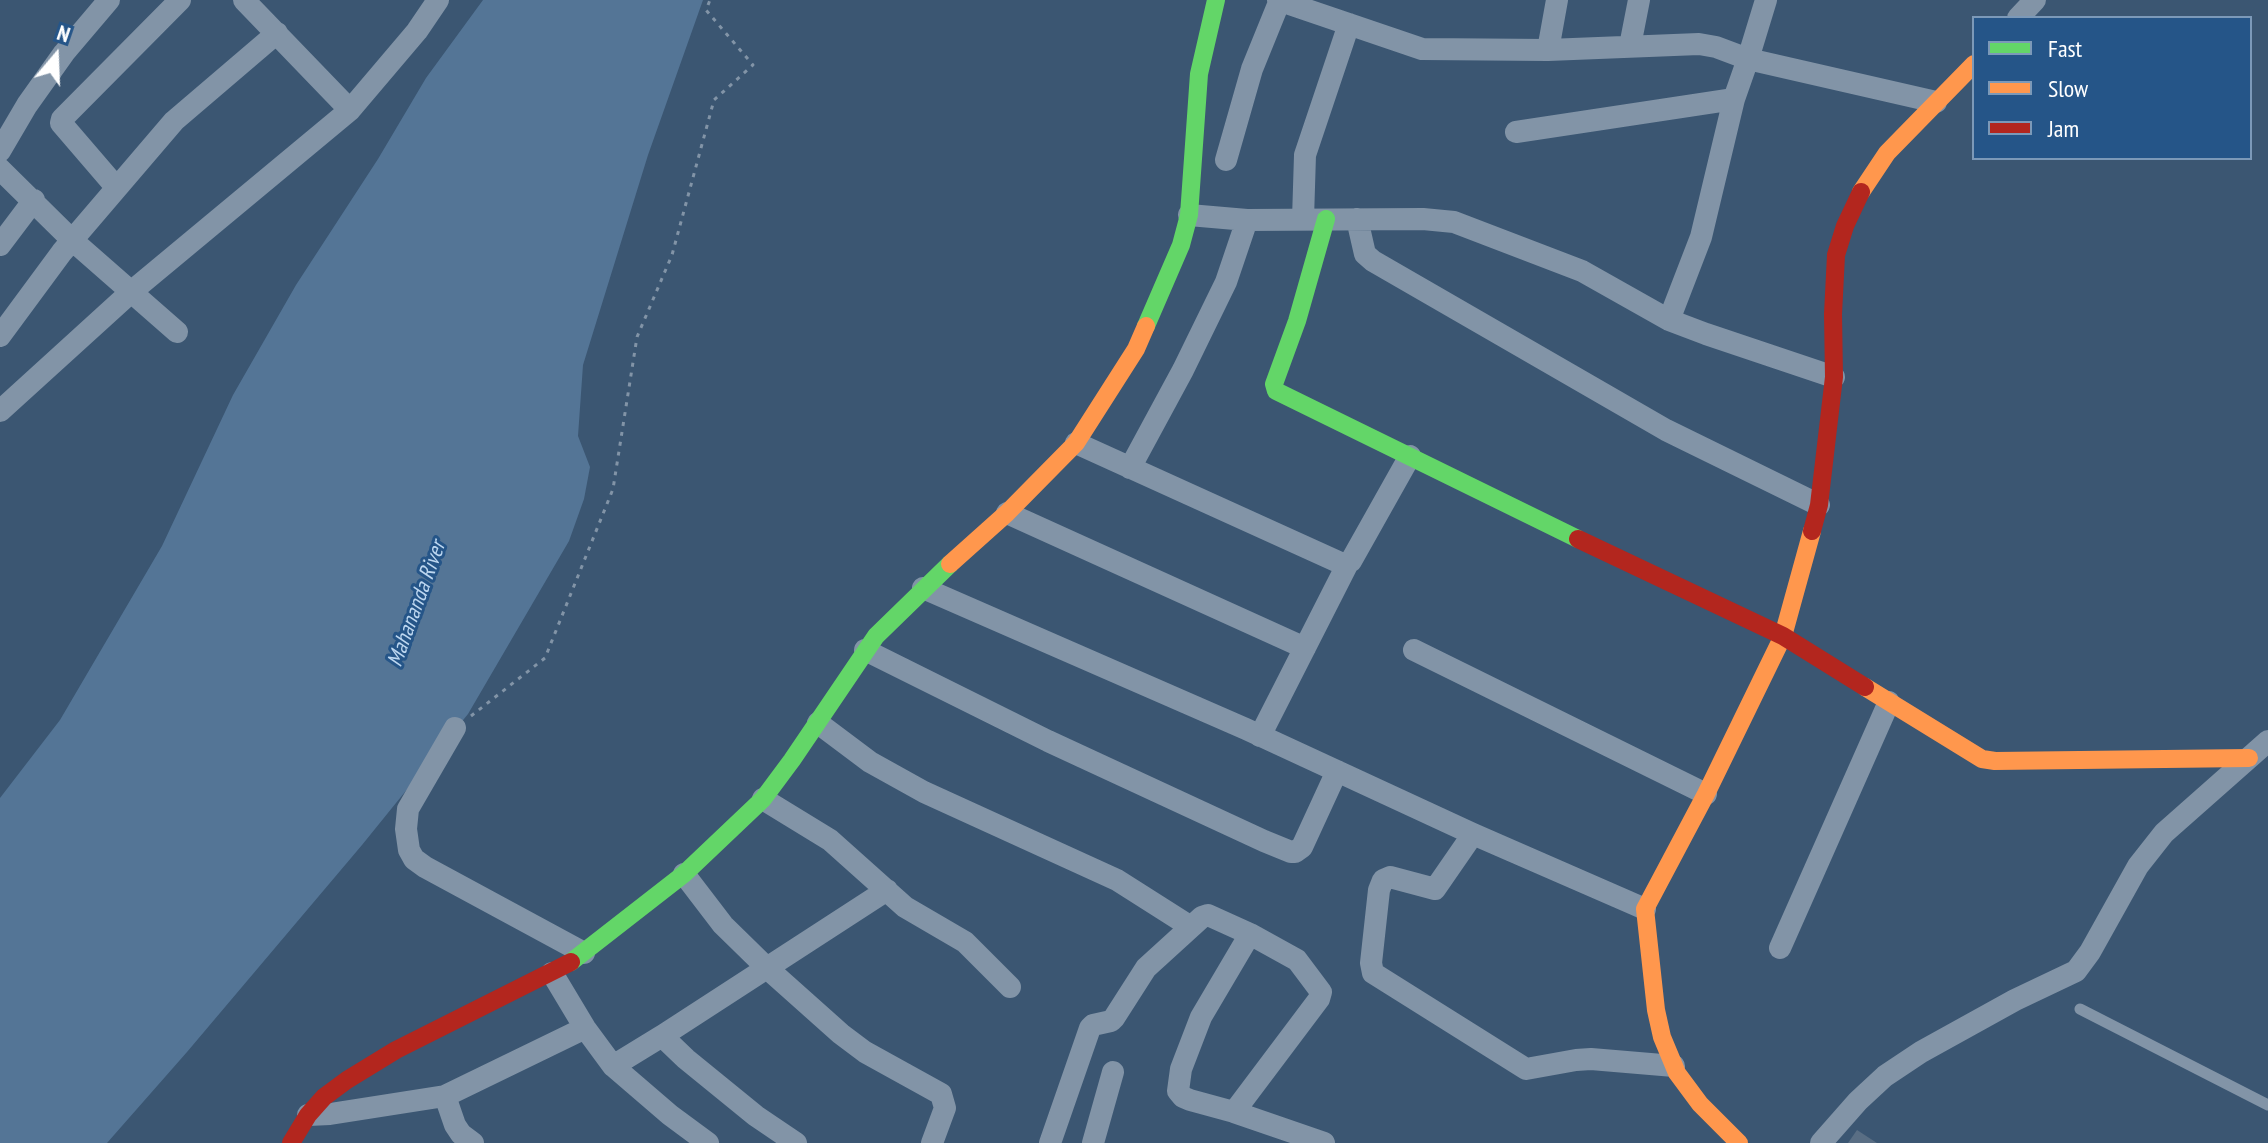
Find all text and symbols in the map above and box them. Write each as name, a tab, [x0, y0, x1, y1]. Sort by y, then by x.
north arrow	[16, 16, 96, 96]
legend	[1972, 16, 2252, 160]
text: N	[54, 18, 74, 48]
text: Fast	[2048, 33, 2082, 64]
text: Slow	[2048, 73, 2088, 104]
text: Jam	[2048, 113, 2079, 144]
water label: Mahananda River	[382, 538, 452, 670]

